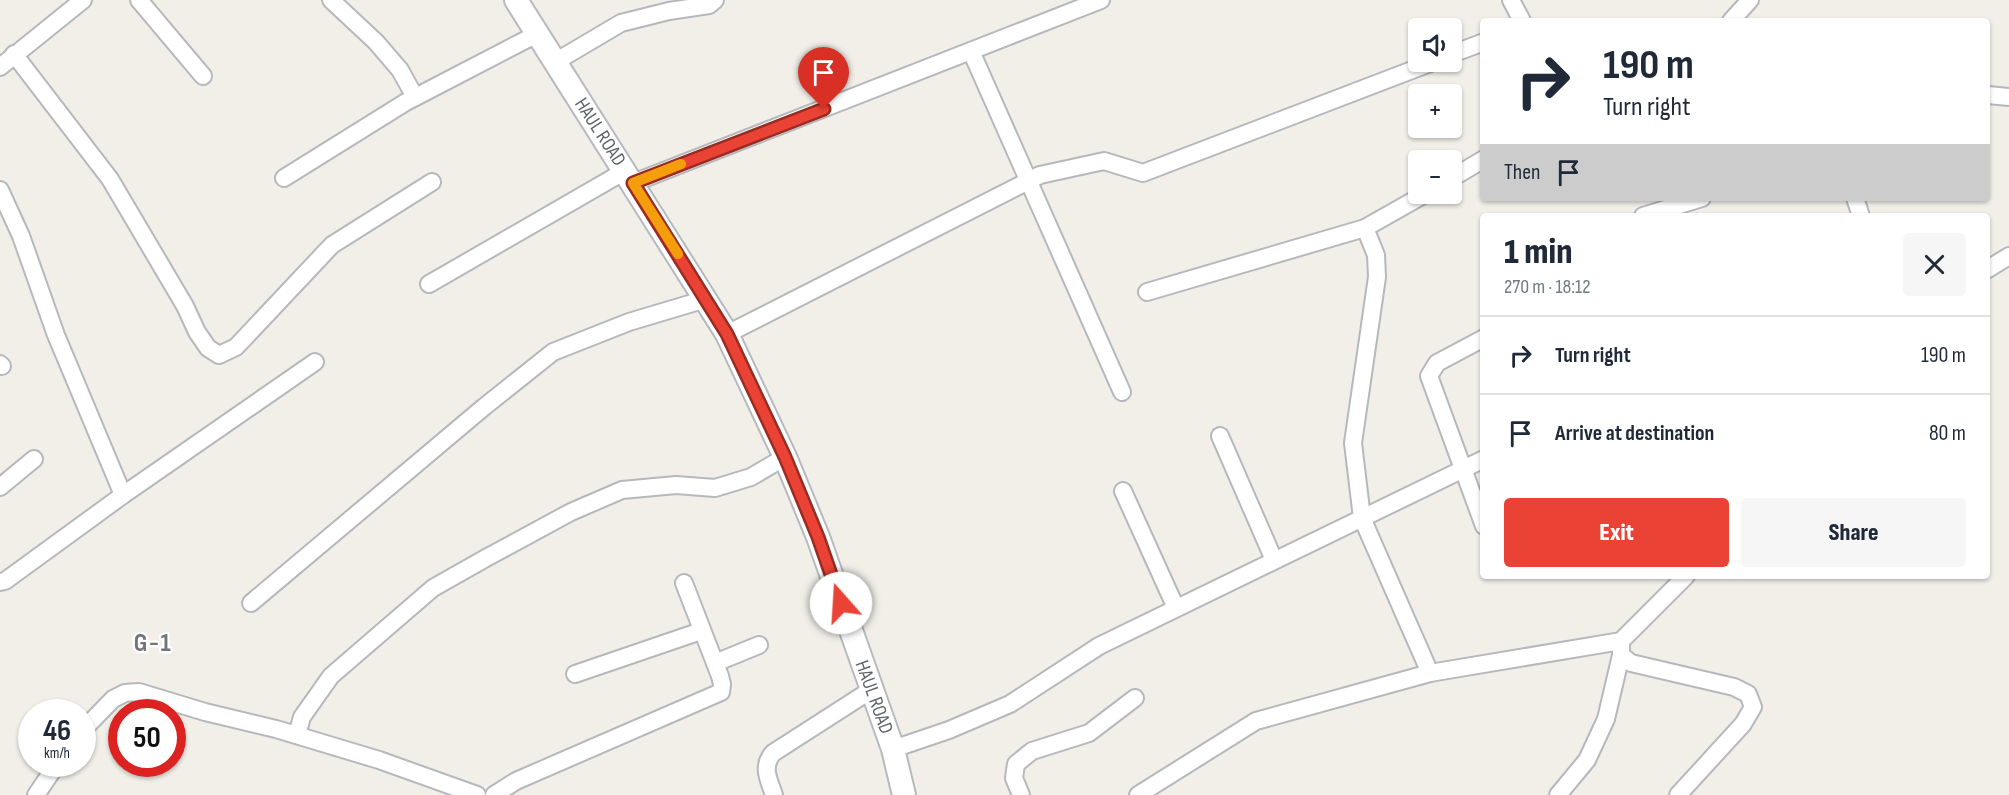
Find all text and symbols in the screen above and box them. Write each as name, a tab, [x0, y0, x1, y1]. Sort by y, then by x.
map controls	[1408, 18, 1462, 204]
button: sound	[1408, 18, 1462, 72]
text: 190 m	[1603, 40, 1694, 91]
icon: right	[1504, 42, 1582, 120]
pin	[798, 47, 849, 109]
icon: arrive	[807, 56, 840, 89]
button: +	[1408, 84, 1462, 138]
text: Turn right	[1603, 91, 1690, 123]
street label: HAUL ROAD	[569, 93, 631, 171]
button: −	[1408, 150, 1462, 204]
icon: arrive	[1552, 156, 1585, 189]
text: Then	[1504, 159, 1540, 186]
text: 1 min	[1504, 231, 1572, 274]
button: close	[1903, 233, 1966, 296]
text: 270 m · 18:12	[1504, 275, 1590, 299]
icon: right	[1504, 339, 1537, 372]
text: Turn right	[1555, 342, 1631, 369]
text: 190 m	[1921, 342, 1966, 369]
icon: arrive	[1504, 417, 1537, 450]
text: Arrive at destination	[1555, 420, 1714, 447]
text: 80 m	[1929, 420, 1966, 447]
button: Exit	[1504, 498, 1729, 567]
button: Share	[1741, 498, 1966, 567]
position arrow	[809, 571, 873, 635]
district label: G-1	[134, 628, 172, 659]
street label: HAUL ROAD	[850, 657, 898, 737]
speed limit sign: 50	[108, 699, 186, 777]
text: 46	[43, 713, 71, 749]
text: km/h	[44, 744, 70, 763]

